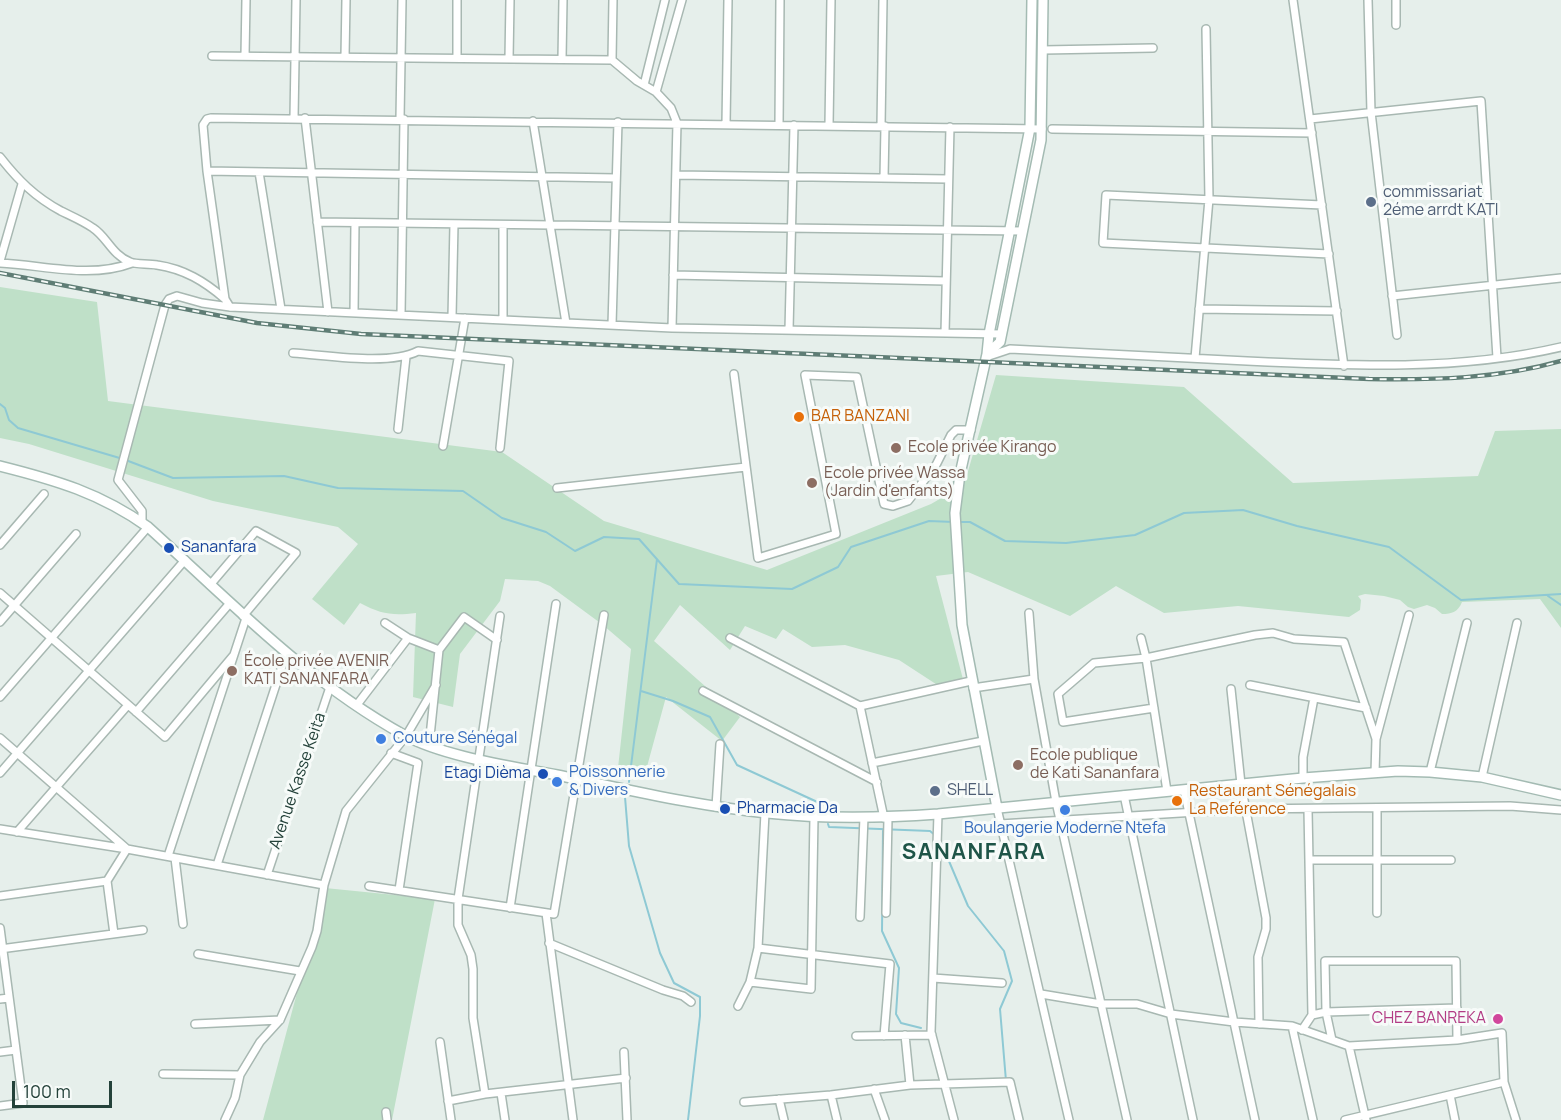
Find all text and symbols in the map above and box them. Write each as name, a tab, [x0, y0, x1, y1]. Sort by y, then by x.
place label: commissariat 2éme arrdt KATI	[1383, 183, 1499, 221]
marker: commissariat 2éme arrdt KATI	[1364, 195, 1378, 209]
place label: BAR BANZANI	[811, 407, 910, 427]
marker: BAR BANZANI	[792, 410, 806, 424]
place label: Ecole privée Kirango	[908, 438, 1057, 458]
marker: Ecole privée Kirango	[889, 441, 903, 455]
place label: Ecole privée Wassa (Jardin d'enfants)	[824, 464, 965, 502]
marker: Ecole privée Wassa (Jardin d'enfants)	[805, 476, 819, 490]
place label: Sananfara	[181, 538, 256, 558]
marker: Sananfara	[162, 541, 176, 555]
place label: École privée AVENIR KATI SANANFARA	[244, 652, 389, 690]
marker: École privée AVENIR KATI SANANFARA	[225, 664, 239, 678]
street label: Avenue Kasse Keita	[266, 710, 330, 852]
place label: Couture Sénégal	[393, 729, 517, 749]
marker: Couture Sénégal	[374, 732, 388, 746]
place label: Ecole publique de Kati Sananfara	[1030, 746, 1159, 784]
marker: Ecole publique de Kati Sananfara	[1011, 758, 1025, 772]
place label: Poissonnerie & Divers	[569, 763, 665, 801]
place label: Etagi Dièma	[444, 764, 531, 784]
marker: Etagi Dièma	[536, 767, 550, 781]
marker: Poissonnerie & Divers	[550, 775, 564, 789]
place label: SHELL	[947, 781, 993, 801]
place label: Restaurant Sénégalais La Reférence	[1189, 782, 1356, 820]
marker: SHELL	[928, 784, 942, 798]
marker: Restaurant Sénégalais La Reférence	[1170, 794, 1184, 808]
place label: Pharmacie Da	[737, 799, 838, 819]
marker: Pharmacie Da	[718, 802, 732, 816]
marker: Boulangerie Moderne Ntefa	[1058, 803, 1072, 817]
place label: Boulangerie Moderne Ntefa	[964, 819, 1166, 839]
district label: SANANFARA	[902, 840, 1046, 866]
place label: CHEZ BANREKA	[1372, 1009, 1486, 1029]
marker: CHEZ BANREKA	[1491, 1012, 1505, 1026]
scale bar	[15, 1069, 116, 1107]
text: 100 m	[23, 1079, 71, 1103]

